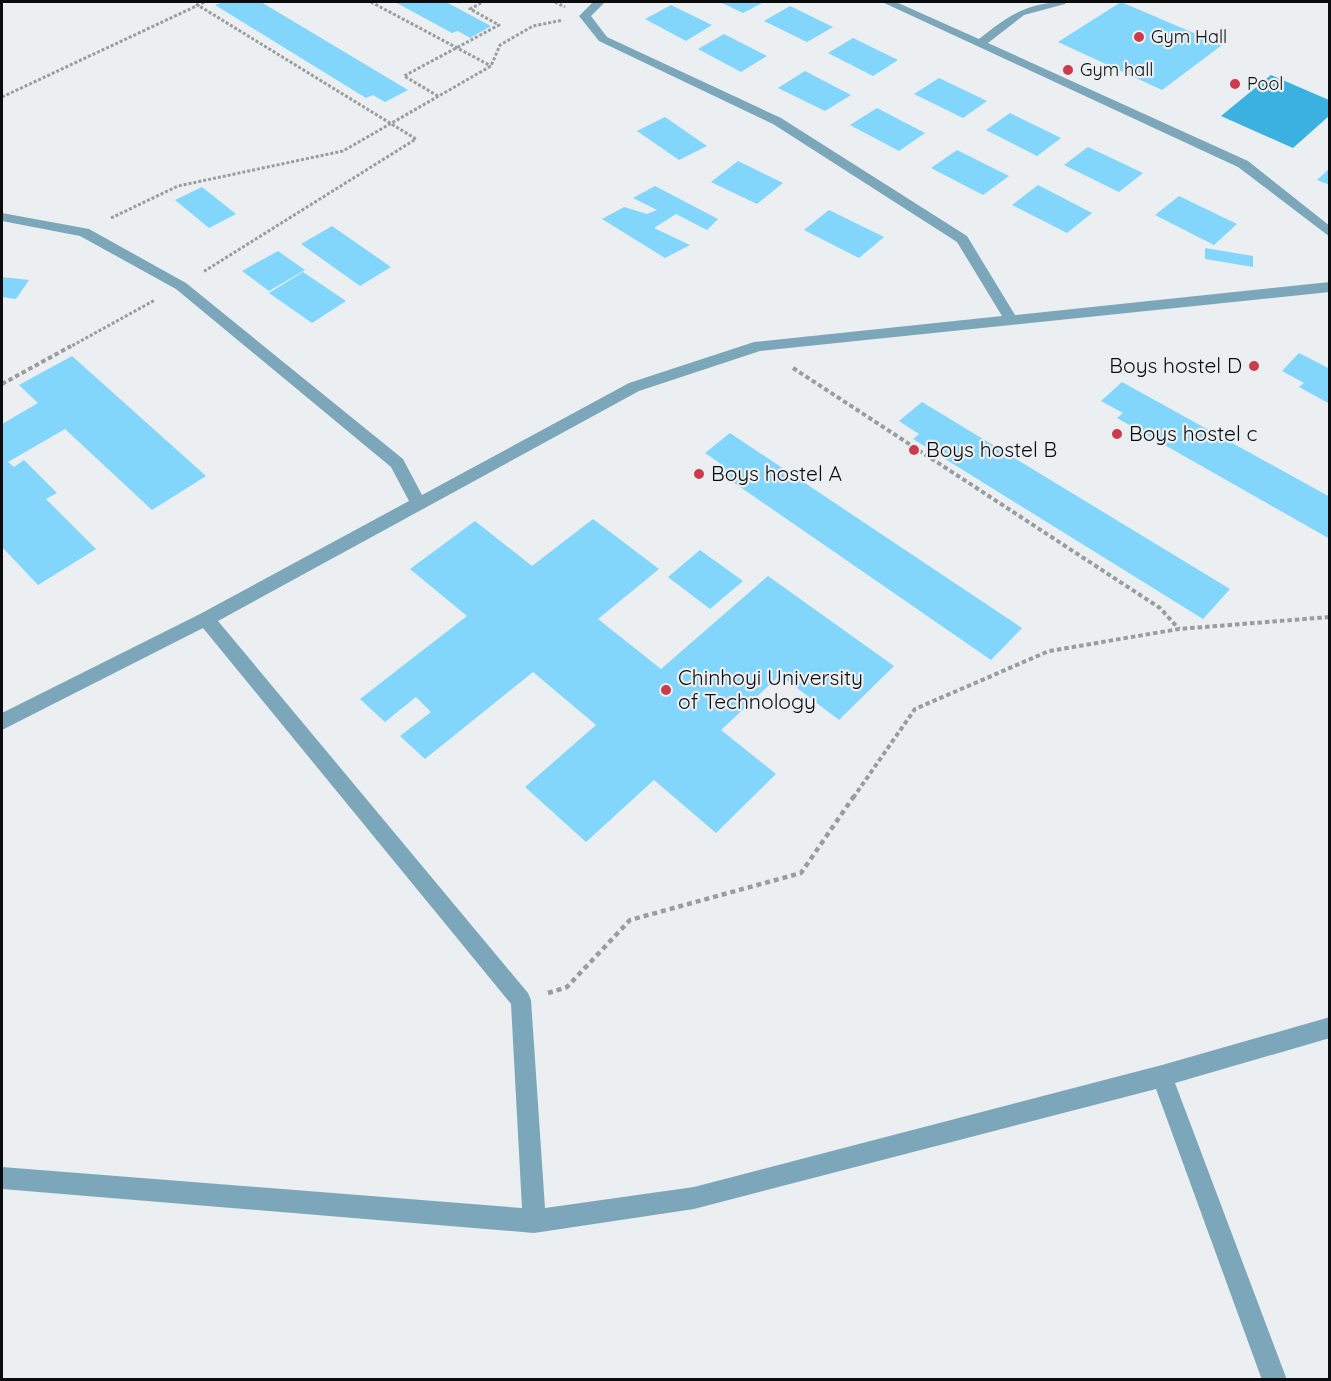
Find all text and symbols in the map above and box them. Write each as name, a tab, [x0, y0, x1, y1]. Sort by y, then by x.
place label: Gym Hall	[1151, 25, 1227, 48]
marker: Gym Hall	[1132, 30, 1146, 44]
place label: Gym hall	[1080, 58, 1153, 81]
marker: Gym hall	[1061, 63, 1075, 77]
place label: Pool	[1247, 72, 1283, 95]
marker: Pool	[1228, 77, 1242, 91]
place label: Boys hostel D	[1109, 352, 1242, 378]
marker: Boys hostel D	[1247, 359, 1261, 373]
place label: Boys hostel c	[1129, 420, 1258, 446]
marker: Boys hostel c	[1110, 427, 1124, 441]
place label: Boys hostel B	[926, 436, 1057, 462]
marker: Boys hostel B	[907, 443, 921, 457]
place label: Boys hostel A	[711, 460, 842, 486]
marker: Boys hostel A	[692, 467, 706, 481]
place label: Chinhoyi University of Technology	[678, 664, 863, 714]
marker: Chinhoyi University of Technology	[659, 683, 673, 697]

